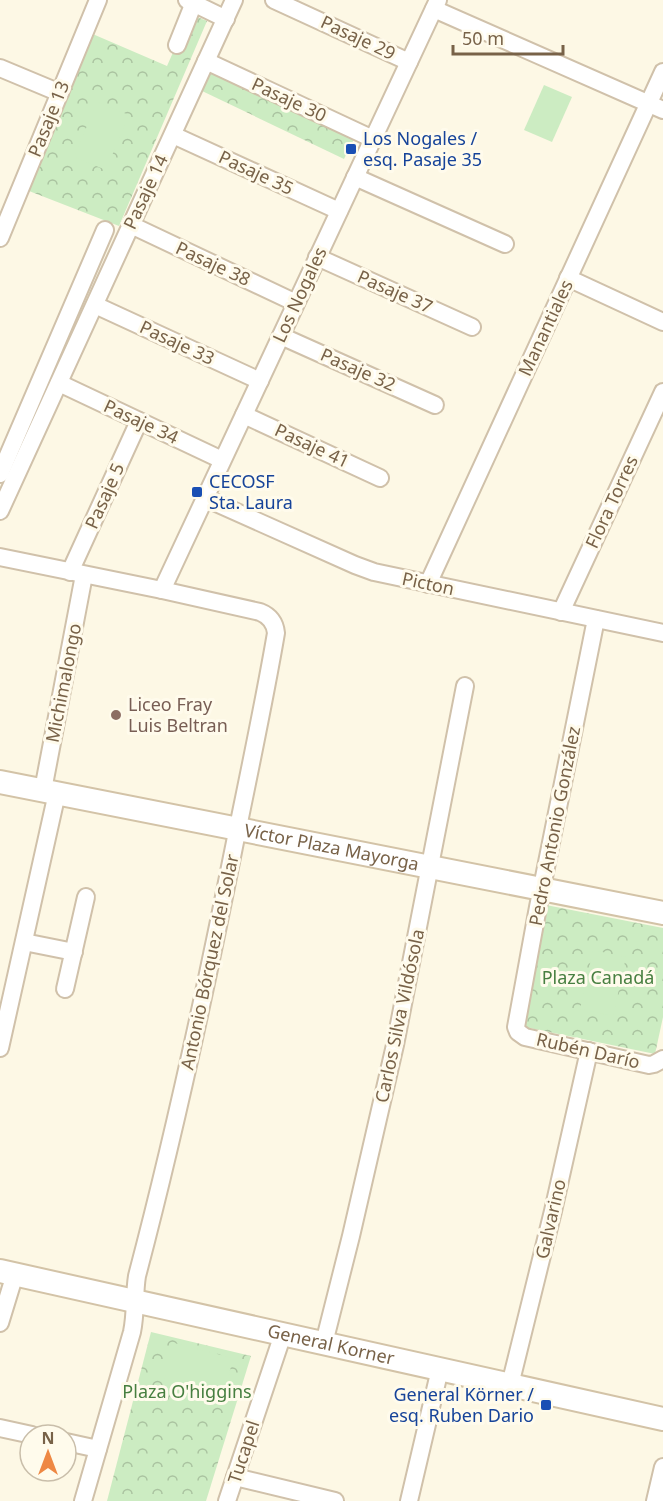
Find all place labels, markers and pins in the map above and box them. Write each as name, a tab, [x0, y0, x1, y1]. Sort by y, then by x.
place label: Los Nogales / esq. Pasaje 35	[363, 126, 482, 171]
marker: Los Nogales / esq. Pasaje 35	[344, 142, 358, 156]
place label: CECOSF Sta. Laura	[209, 469, 293, 514]
marker: CECOSF Sta. Laura	[190, 485, 204, 499]
place label: Liceo Fray Luis Beltran	[128, 692, 228, 737]
marker: Liceo Fray Luis Beltran	[109, 708, 123, 722]
place label: General Körner / esq. Ruben Dario	[389, 1382, 534, 1427]
marker: General Körner / esq. Ruben Dario	[539, 1398, 553, 1412]

